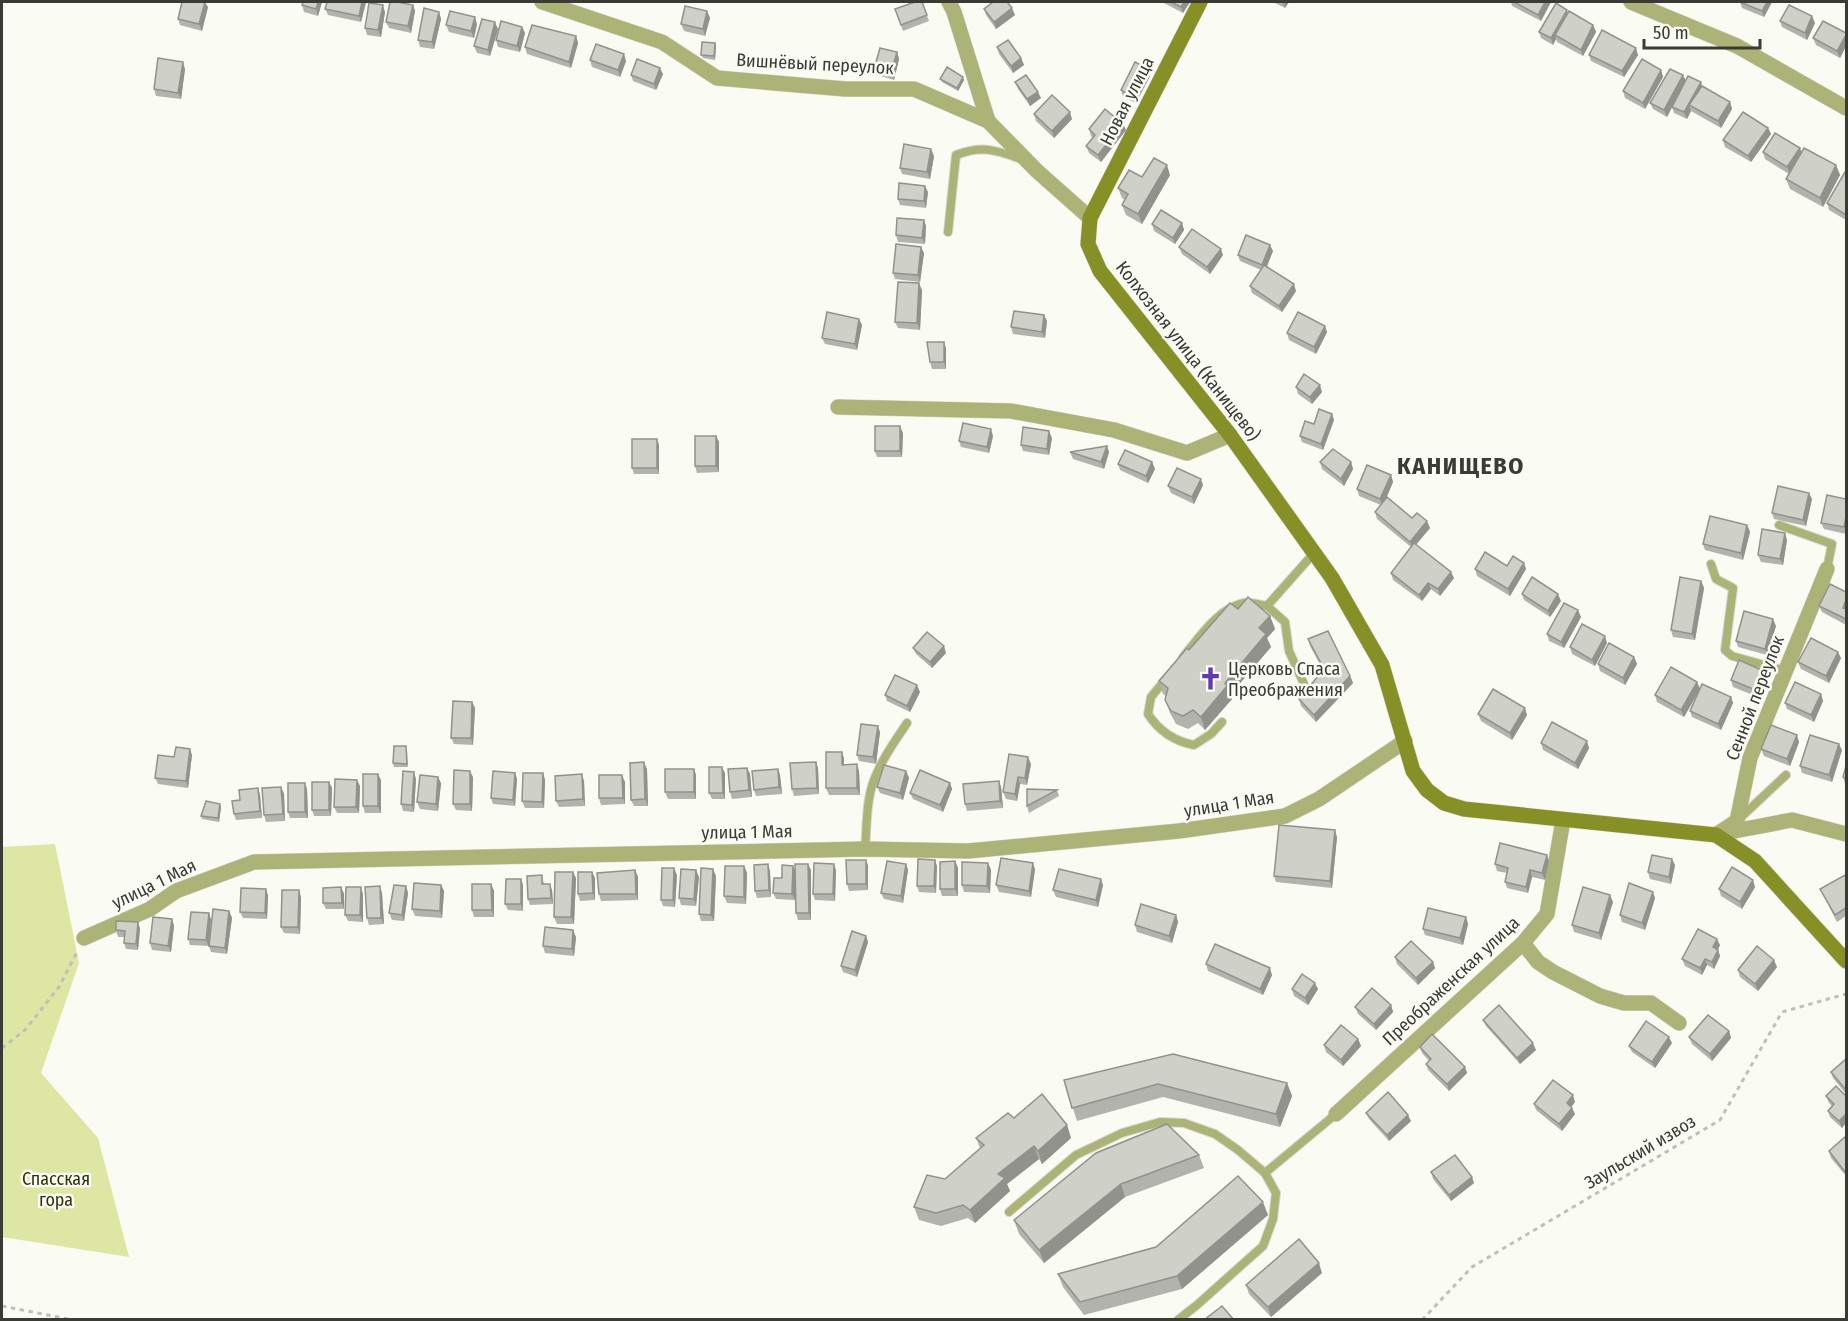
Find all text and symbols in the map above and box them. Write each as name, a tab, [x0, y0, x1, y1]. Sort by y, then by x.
scale bar	[1644, 12, 1760, 50]
text: 50 m	[1653, 22, 1689, 44]
street label: Вишнёвый переулок	[736, 49, 895, 79]
street label: Новая улица	[1095, 53, 1159, 149]
street label: Колхозная улица (Канищево)	[1111, 257, 1265, 445]
district label: КАНИЩЕВО	[1397, 452, 1525, 480]
street label: Сенной переулок	[1721, 632, 1789, 764]
place label: Церковь Спаса Преображения	[1228, 658, 1343, 701]
church icon: Церковь Спаса Преображения	[1197, 666, 1223, 692]
street label: улица 1 Мая	[1182, 786, 1276, 822]
street label: улица 1 Мая	[701, 820, 793, 844]
street label: улица 1 Мая	[108, 854, 200, 914]
street label: Преображенская улица	[1378, 912, 1524, 1050]
street label: Заульский извоз	[1580, 1110, 1700, 1194]
park label: Спасская гора	[22, 1168, 90, 1211]

